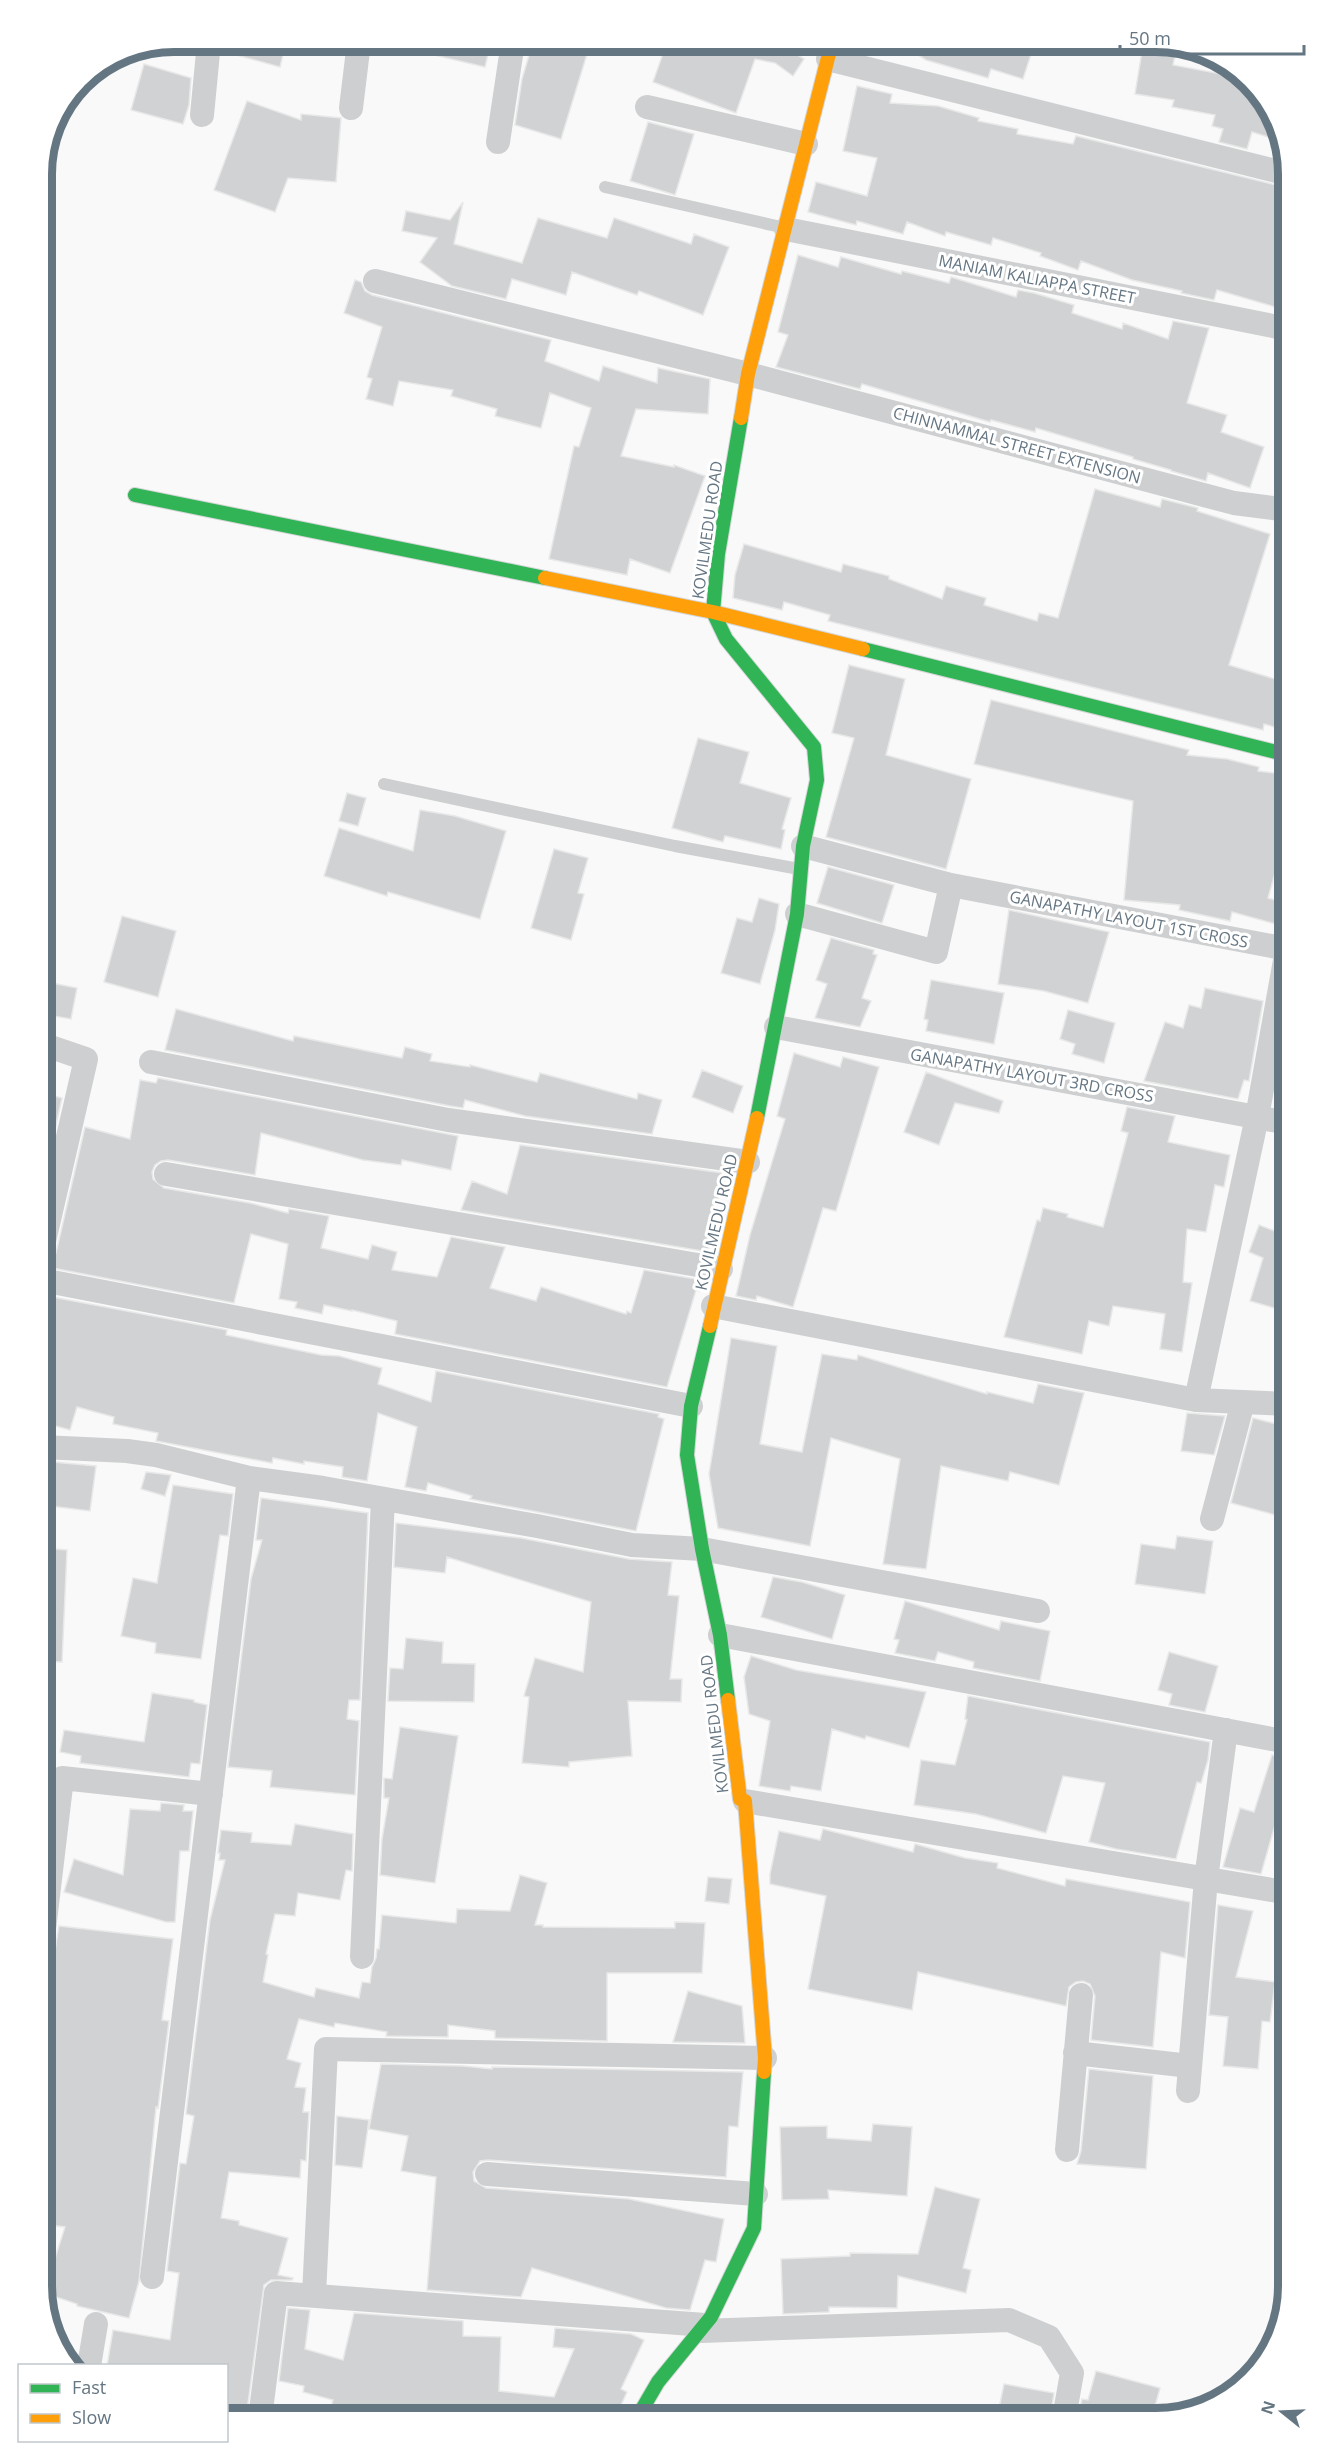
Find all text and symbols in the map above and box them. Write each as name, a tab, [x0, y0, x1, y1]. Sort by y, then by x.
scale bar	[1120, 18, 1304, 56]
text: 50 m	[1129, 26, 1171, 50]
street label: MANIAM KALIAPPA STREET	[937, 249, 1137, 309]
street label: CHINNAMMAL STREET EXTENSION	[891, 401, 1143, 489]
street label: KOVILMEDU ROAD	[686, 459, 728, 601]
street label: GANAPATHY LAYOUT 1ST CROSS	[1008, 885, 1250, 953]
street label: GANAPATHY LAYOUT 3RD CROSS	[909, 1043, 1156, 1107]
street label: KOVILMEDU ROAD	[690, 1152, 742, 1292]
street label: KOVILMEDU ROAD	[695, 1653, 733, 1795]
legend	[18, 2364, 228, 2442]
text: Fast	[72, 2375, 106, 2399]
north arrow	[1252, 2382, 1312, 2442]
text: N	[1255, 2398, 1280, 2417]
text: Slow	[72, 2405, 111, 2429]

